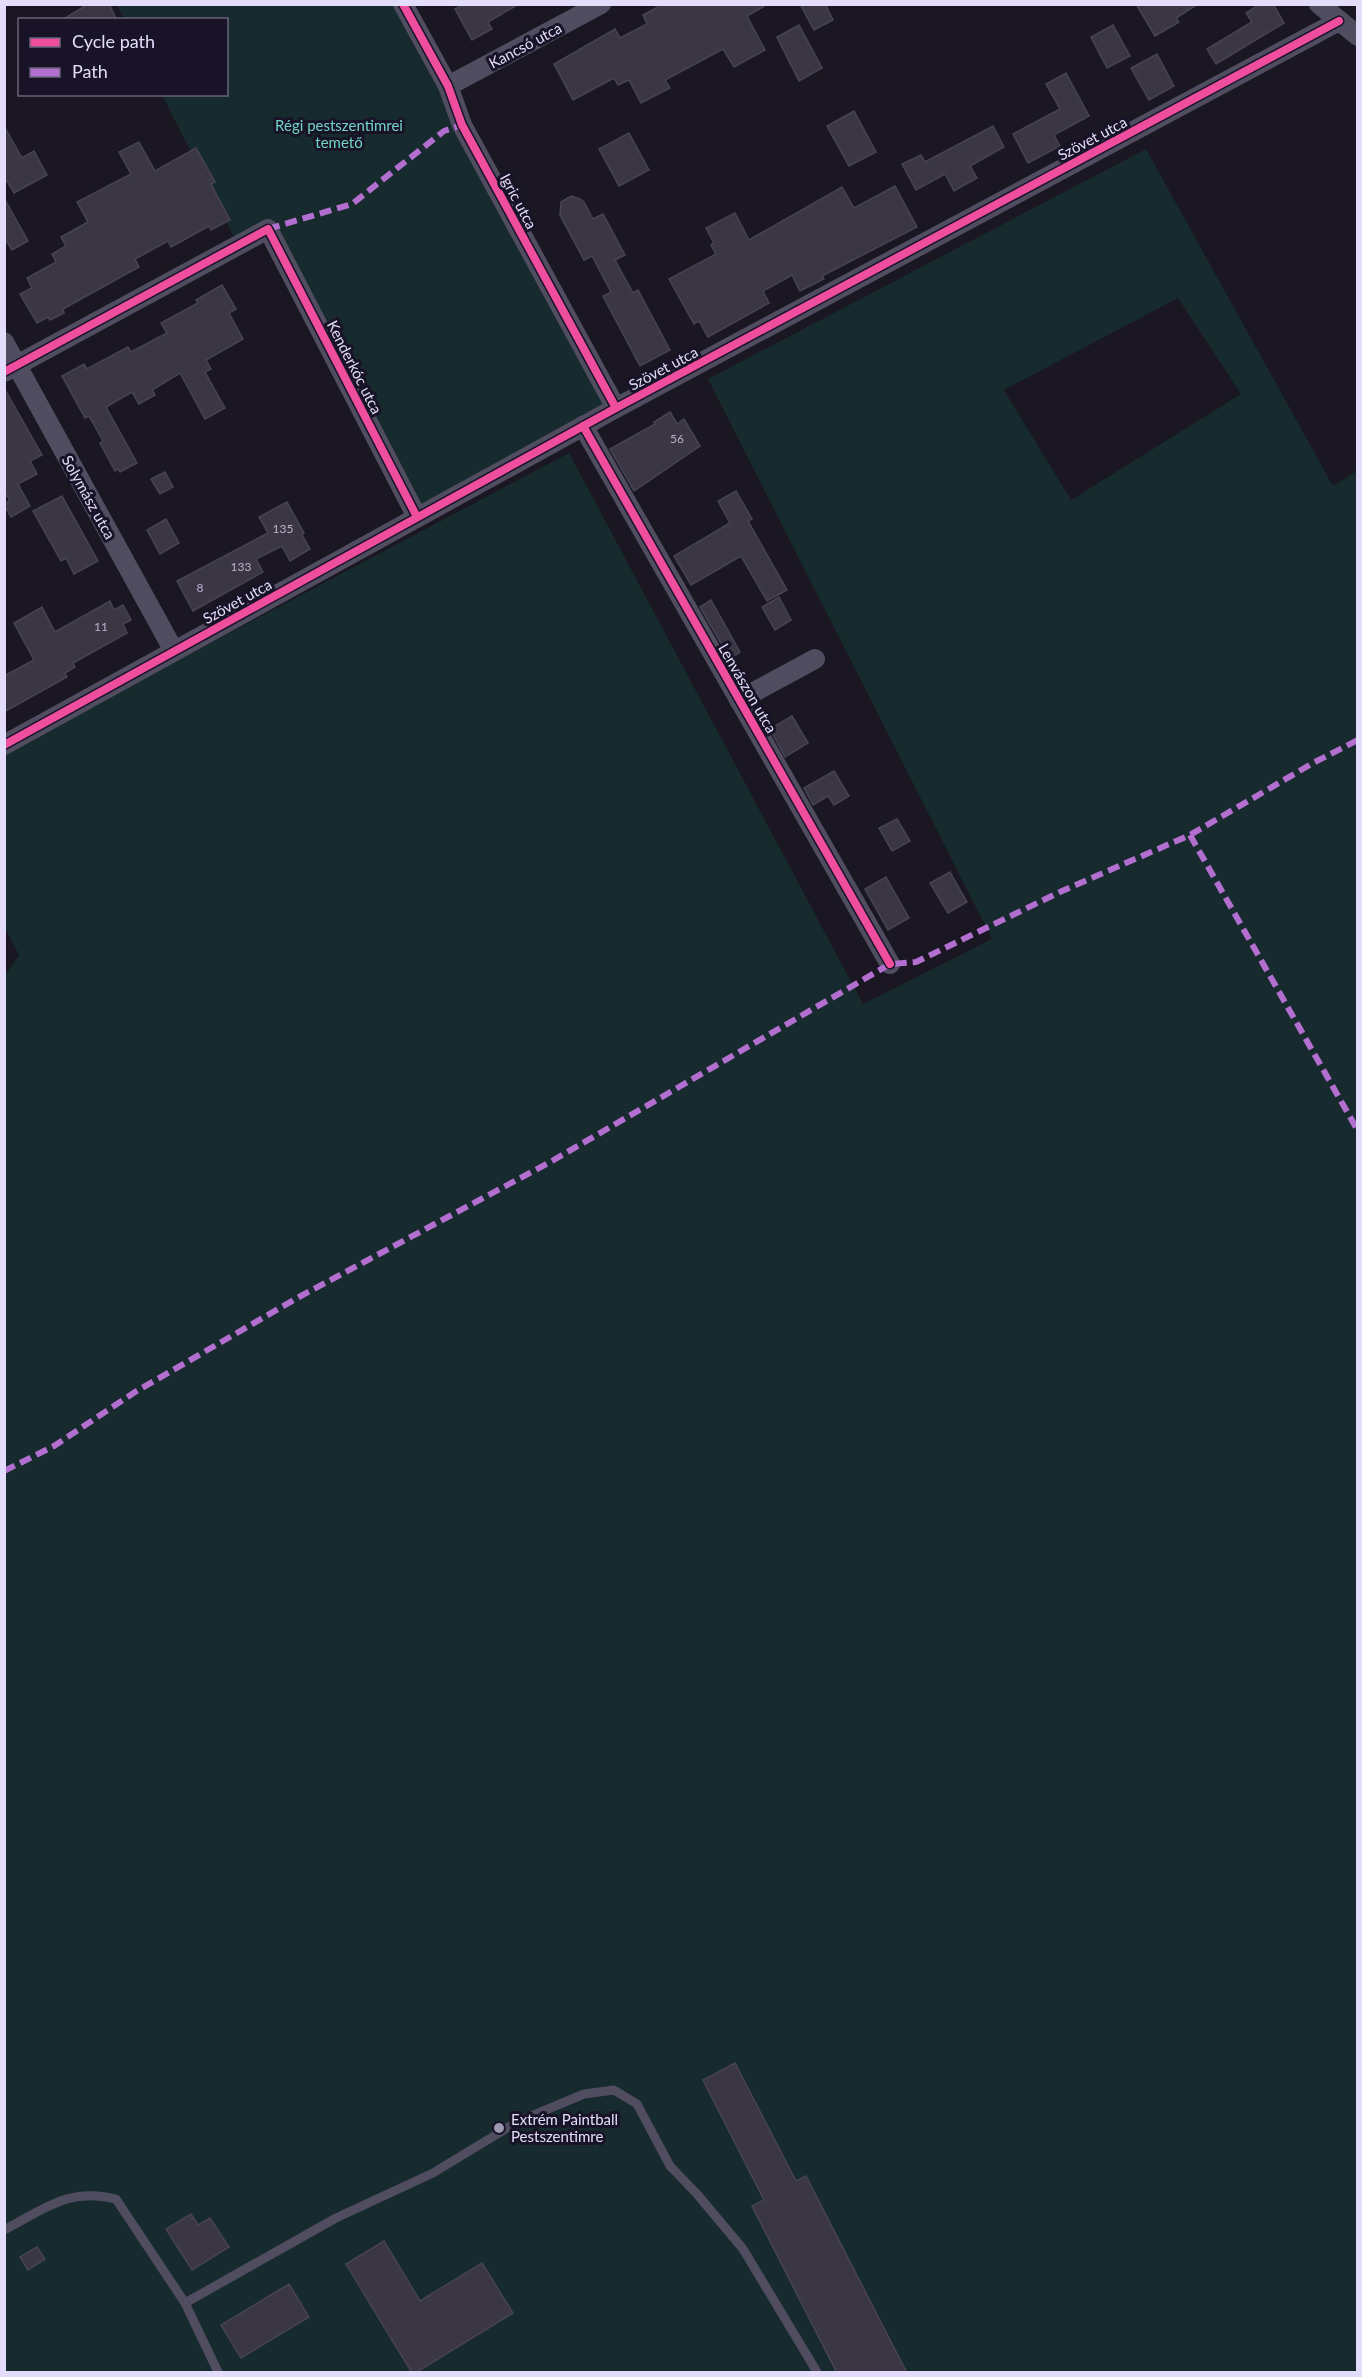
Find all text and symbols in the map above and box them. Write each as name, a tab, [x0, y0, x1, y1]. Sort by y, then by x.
legend	[18, 18, 228, 96]
street label: Kancsó utca	[485, 18, 565, 72]
text: Cycle path	[72, 30, 155, 52]
text: Path	[72, 60, 108, 82]
street label: Szövet utca	[1054, 112, 1130, 164]
park label: Régi pestszentimrei temető	[275, 116, 403, 151]
street label: Igric utca	[497, 170, 541, 232]
street label: Kenderkóc utca	[324, 317, 386, 417]
street label: Szövet utca	[625, 342, 701, 394]
house number: 56	[670, 431, 684, 446]
street label: Solymász utca	[59, 452, 119, 542]
house number: 135	[273, 521, 293, 536]
house number: 133	[231, 559, 251, 574]
street label: Szövet utca	[200, 575, 274, 627]
house number: 8	[197, 580, 204, 595]
house number: 11	[94, 619, 108, 634]
street label: Lenvászon utca	[715, 640, 781, 736]
place label: Extrém Paintball Pestszentimre	[511, 2110, 618, 2145]
marker: Extrém Paintball Pestszentimre	[492, 2121, 506, 2135]

